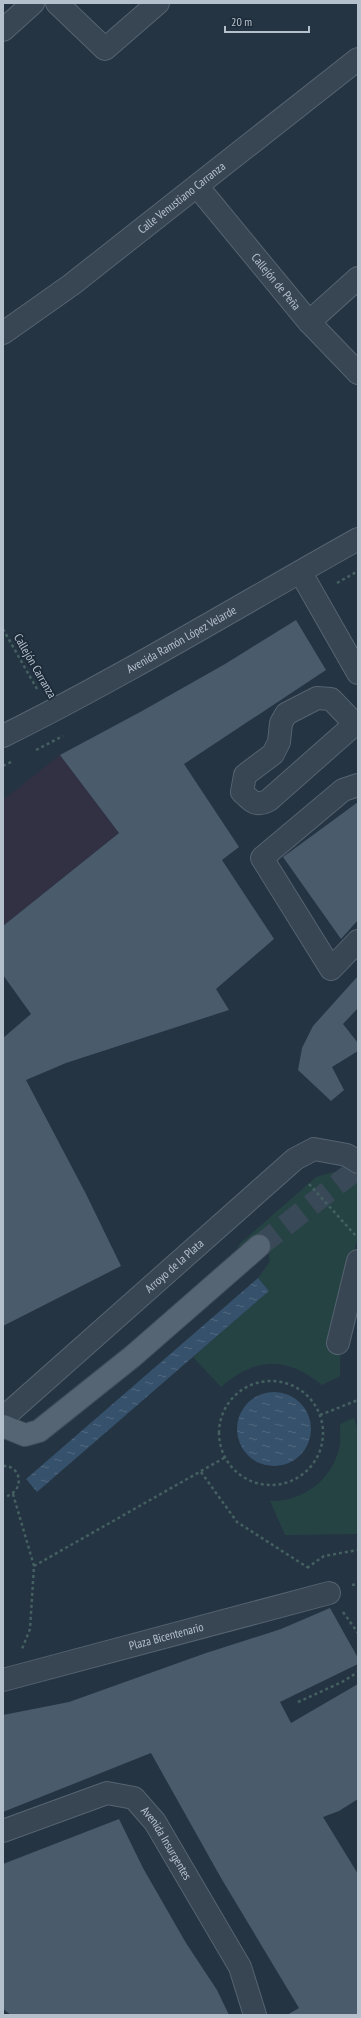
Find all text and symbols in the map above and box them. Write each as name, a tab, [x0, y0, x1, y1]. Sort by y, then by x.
scale bar	[225, 8, 309, 34]
text: 20 m	[231, 14, 252, 29]
street label: Calle Venustiano Carranza	[135, 158, 228, 237]
street label: Callejón de Peña	[248, 250, 304, 313]
street label: Avenida Ramón López Velarde	[124, 602, 239, 676]
street label: Callejón Carranza	[11, 631, 60, 701]
street label: Arroyo de la Plata	[141, 1236, 207, 1296]
street label: Plaza Bicentenario	[127, 1619, 205, 1653]
street label: Avenida Insurgentes	[138, 1803, 195, 1882]

